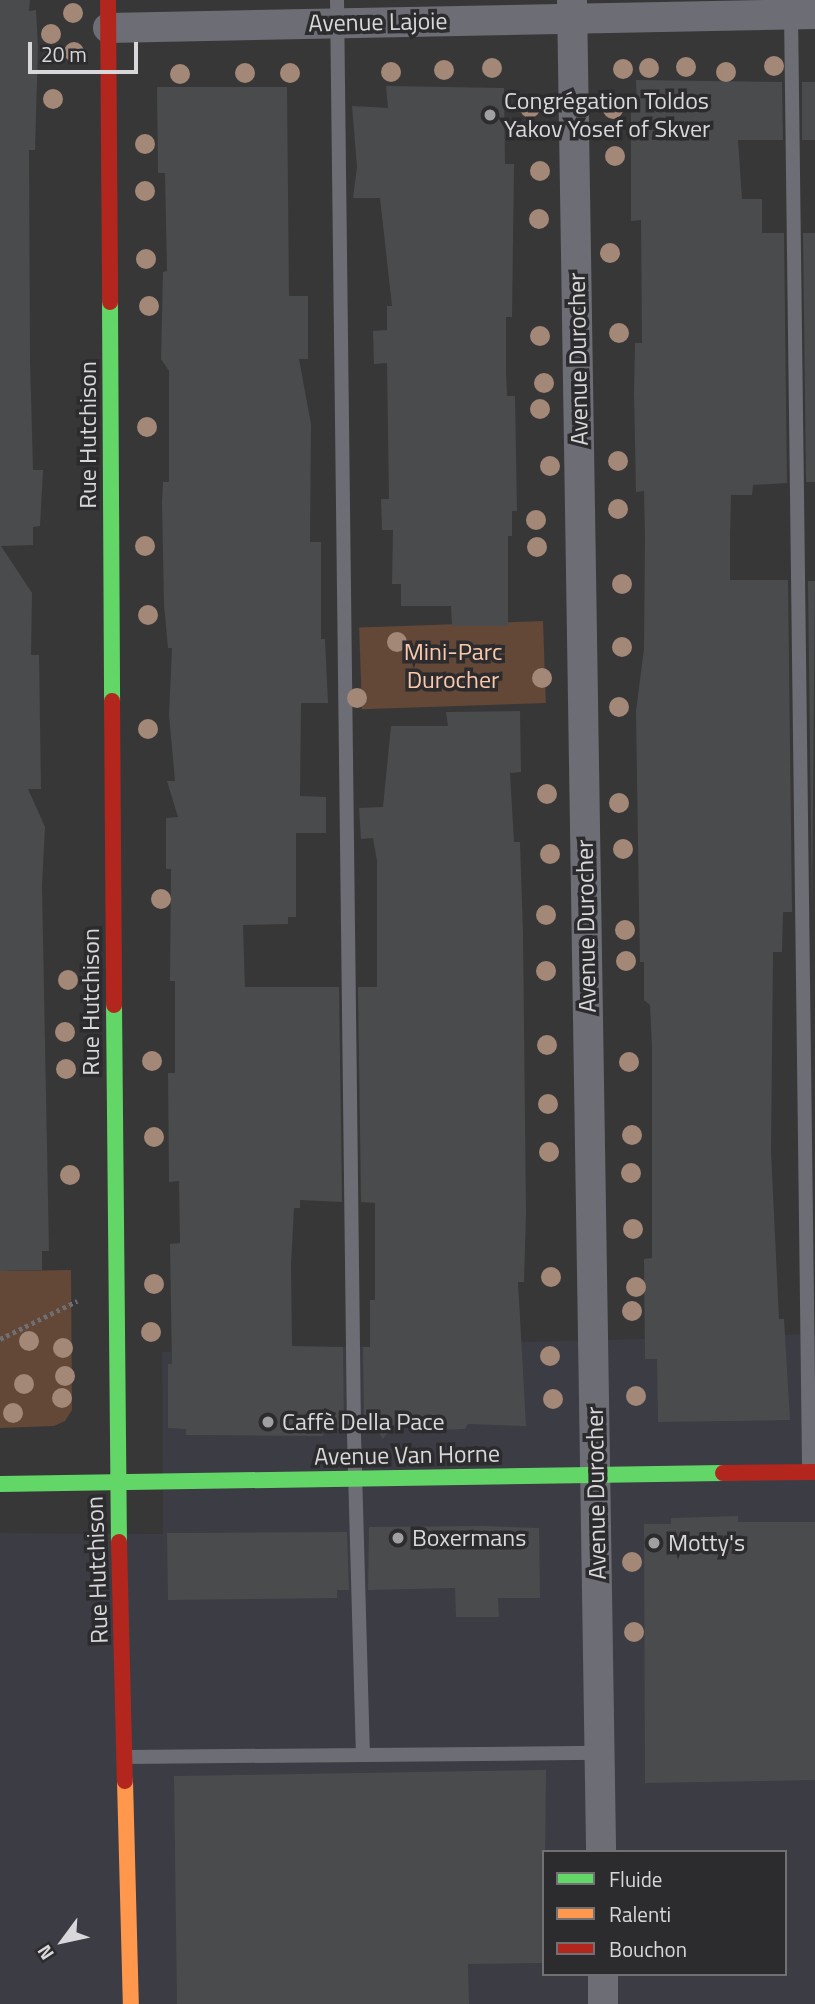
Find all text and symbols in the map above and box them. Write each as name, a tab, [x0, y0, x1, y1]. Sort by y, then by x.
street label: Avenue Lajoie	[308, 6, 448, 38]
scale bar	[32, 28, 142, 72]
text: 20 m	[41, 38, 87, 70]
place label: Congrégation Toldos Yakov Yosef of Skver	[504, 87, 710, 143]
marker: Congrégation Toldos Yakov Yosef of Skver	[482, 107, 498, 123]
street label: Avenue Durocher	[562, 272, 594, 446]
street label: Rue Hutchison	[74, 361, 102, 509]
park label: Mini-Parc Durocher	[404, 638, 502, 694]
street label: Avenue Durocher	[570, 839, 602, 1013]
street label: Rue Hutchison	[77, 928, 105, 1076]
street label: Avenue Durocher	[580, 1406, 612, 1580]
place label: Caffè Della Pace	[282, 1408, 445, 1436]
marker: Caffè Della Pace	[260, 1414, 276, 1430]
street label: Avenue Van Horne	[314, 1439, 500, 1471]
street label: Rue Hutchison	[80, 1496, 114, 1644]
place label: Boxermans	[412, 1524, 526, 1552]
place label: Motty's	[668, 1529, 745, 1557]
marker: Boxermans	[390, 1530, 406, 1546]
marker: Motty's	[646, 1535, 662, 1551]
legend	[542, 1850, 787, 1976]
text: Fluide	[609, 1863, 662, 1895]
text: Ralenti	[609, 1898, 671, 1930]
north arrow	[28, 1906, 98, 1976]
text: Bouchon	[609, 1933, 687, 1965]
text: N	[29, 1939, 61, 1966]

